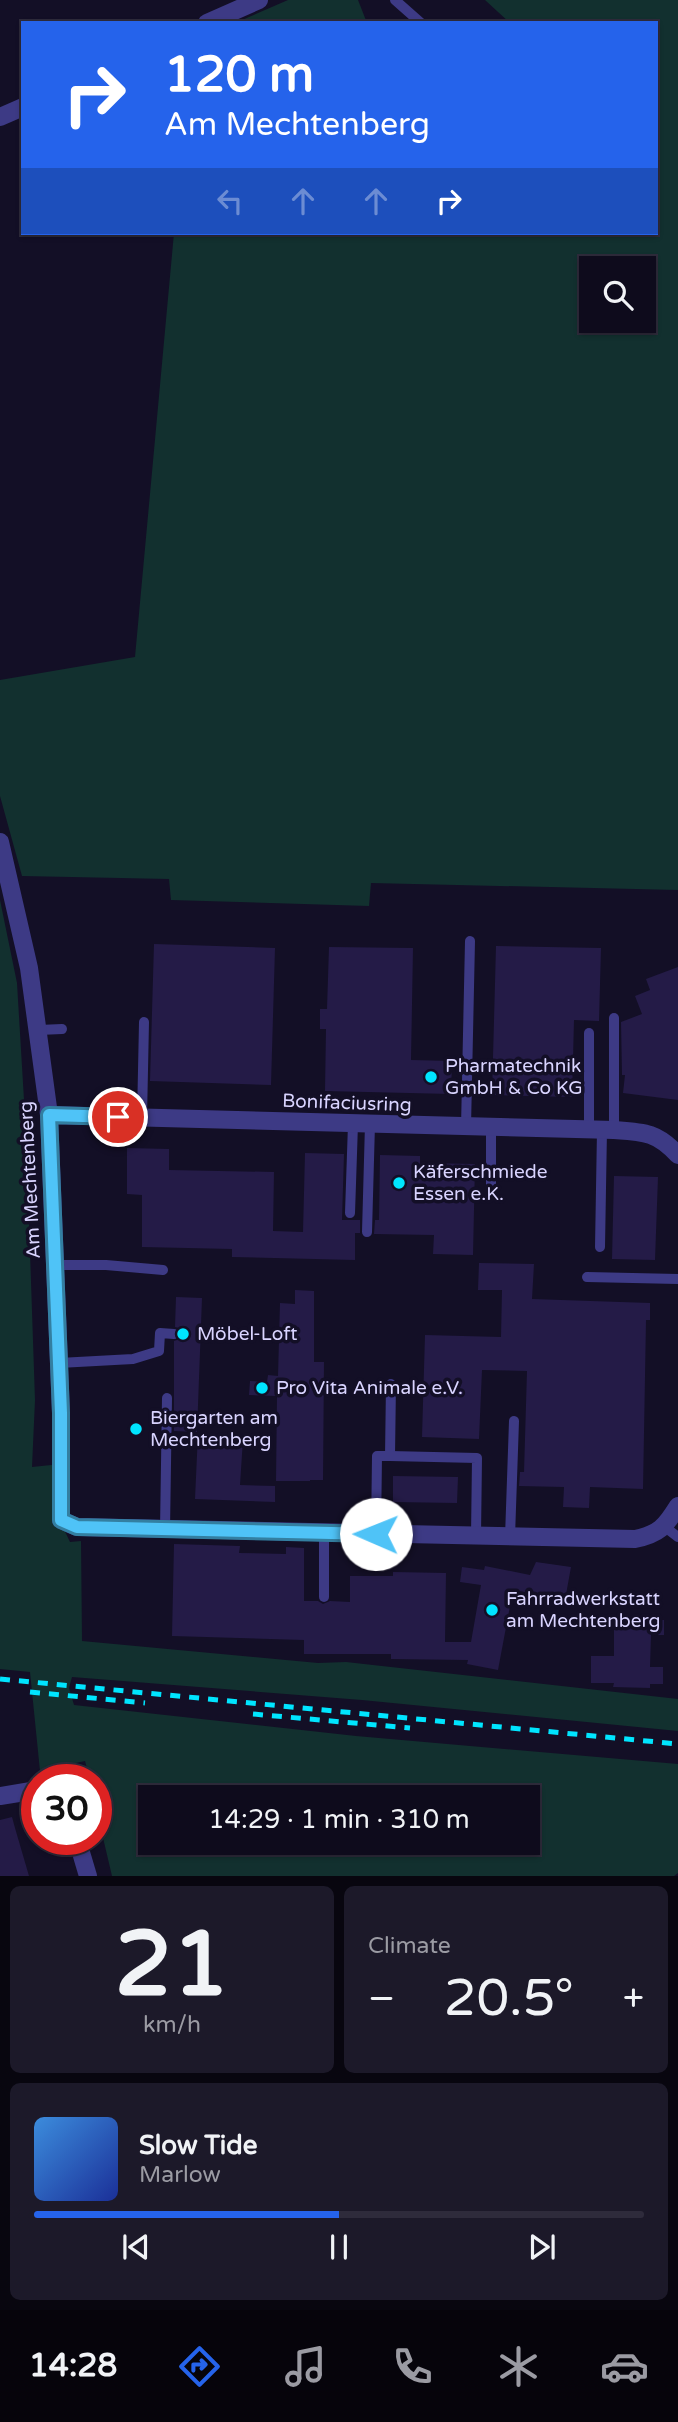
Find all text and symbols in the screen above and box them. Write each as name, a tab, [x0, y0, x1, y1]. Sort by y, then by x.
text: 120 m	[164, 46, 314, 105]
icon: right	[49, 49, 140, 140]
text: Am Mechtenberg	[164, 106, 430, 144]
icon: left	[211, 182, 249, 220]
icon: ahead	[284, 182, 322, 220]
icon: ahead	[357, 182, 395, 220]
icon: right	[430, 182, 468, 220]
map controls	[579, 256, 656, 333]
button: search	[579, 256, 656, 333]
place label: Pharmatechnik GmbH & Co KG	[445, 1055, 583, 1099]
marker: Pharmatechnik GmbH & Co KG	[423, 1069, 439, 1085]
pin	[88, 1087, 148, 1147]
street label: Bonifaciusring	[282, 1090, 412, 1116]
icon: arrive	[99, 1098, 137, 1136]
street label: Am Mechtenberg	[15, 1101, 45, 1259]
place label: Käferschmiede Essen e.K.	[413, 1161, 547, 1205]
marker: Käferschmiede Essen e.K.	[391, 1175, 407, 1191]
place label: Möbel-Loft	[197, 1323, 297, 1345]
marker: Möbel-Loft	[175, 1326, 191, 1342]
place label: Pro Vita Animale e.V.	[276, 1377, 463, 1399]
marker: Pro Vita Animale e.V.	[254, 1380, 270, 1396]
place label: Biergarten am Mechtenberg	[150, 1407, 278, 1451]
marker: Biergarten am Mechtenberg	[128, 1421, 144, 1437]
position arrow	[339, 1497, 413, 1571]
place label: Fahrradwerkstatt am Mechtenberg	[506, 1588, 661, 1632]
marker: Fahrradwerkstatt am Mechtenberg	[484, 1602, 500, 1618]
speed limit sign: 30	[21, 1764, 112, 1855]
text: 14:29 · 1 min · 310 m	[208, 1804, 470, 1835]
text: 21	[115, 1910, 229, 2020]
text: Climate	[368, 1932, 451, 1960]
text: 20.5°	[444, 1967, 574, 2030]
text: −	[368, 1976, 395, 2022]
text: +	[623, 1976, 644, 2022]
text: km/h	[143, 2011, 201, 2039]
text: Slow Tide	[139, 2130, 257, 2161]
text: Marlow	[139, 2161, 221, 2189]
icon: previous	[117, 2228, 155, 2266]
icon: pause	[320, 2228, 358, 2266]
icon: next	[523, 2228, 561, 2266]
icon: directions	[175, 2342, 224, 2391]
icon: music	[281, 2342, 330, 2391]
icon: phone	[388, 2342, 437, 2391]
icon: climate	[494, 2342, 543, 2391]
icon: car	[600, 2342, 649, 2391]
text: 14:28	[29, 2347, 117, 2385]

